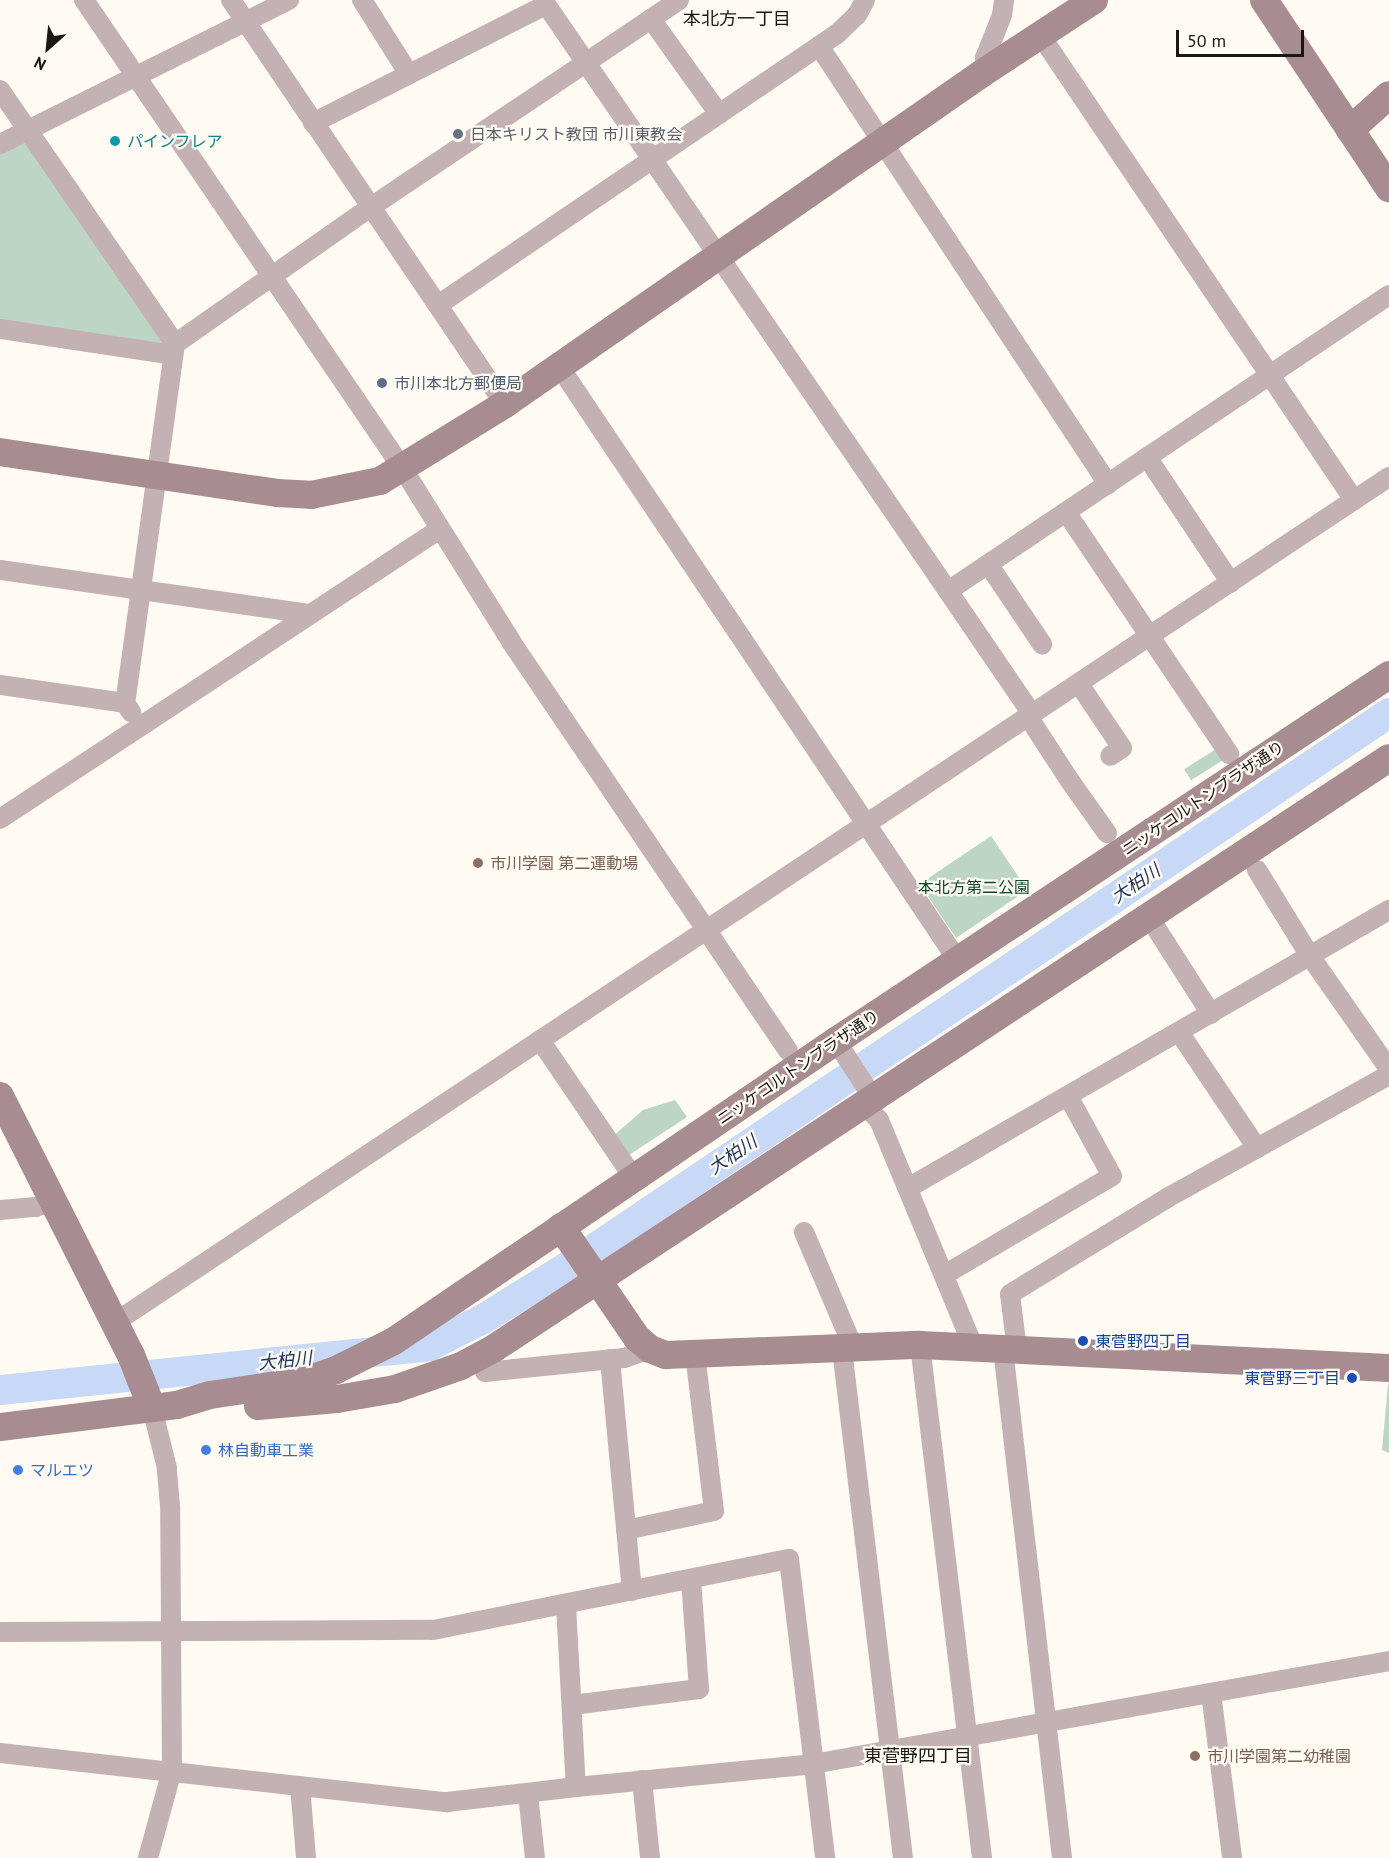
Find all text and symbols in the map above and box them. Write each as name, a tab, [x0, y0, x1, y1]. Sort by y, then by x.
district label: 本北方一丁目	[683, 8, 791, 30]
north arrow	[18, 18, 78, 78]
scale bar	[1179, 18, 1306, 56]
text: 50 m	[1187, 29, 1226, 52]
text: N	[31, 53, 49, 75]
place label: 日本キリスト教団 市川東教会	[470, 124, 682, 144]
marker: 日本キリスト教団 市川東教会	[451, 127, 465, 141]
place label: パインフレア	[127, 131, 223, 151]
marker: パインフレア	[108, 134, 122, 148]
place label: 市川本北方郵便局	[394, 373, 522, 393]
marker: 市川本北方郵便局	[375, 376, 389, 390]
street label: ニッケコルトンプラザ通り	[1118, 736, 1288, 860]
place label: 市川学園 第二運動場	[490, 853, 638, 873]
marker: 市川学園 第二運動場	[471, 856, 485, 870]
water label: 大柏川	[1108, 860, 1164, 908]
park label: 本北方第二公園	[918, 877, 1030, 897]
street label: ニッケコルトンプラザ通り	[713, 1005, 883, 1129]
water label: 大柏川	[705, 1131, 761, 1179]
place label: 東菅野四丁目	[1095, 1331, 1191, 1351]
marker: 東菅野四丁目	[1076, 1334, 1090, 1348]
water label: 大柏川	[257, 1347, 313, 1375]
place label: 東菅野三丁目	[1244, 1368, 1340, 1388]
marker: 東菅野三丁目	[1345, 1371, 1359, 1385]
place label: 林自動車工業	[218, 1440, 314, 1460]
marker: 林自動車工業	[199, 1443, 213, 1457]
place label: マルエツ	[30, 1460, 94, 1480]
marker: マルエツ	[11, 1463, 25, 1477]
district label: 東菅野四丁目	[864, 1745, 972, 1767]
place label: 市川学園第二幼稚園	[1207, 1746, 1351, 1766]
marker: 市川学園第二幼稚園	[1188, 1749, 1202, 1763]

